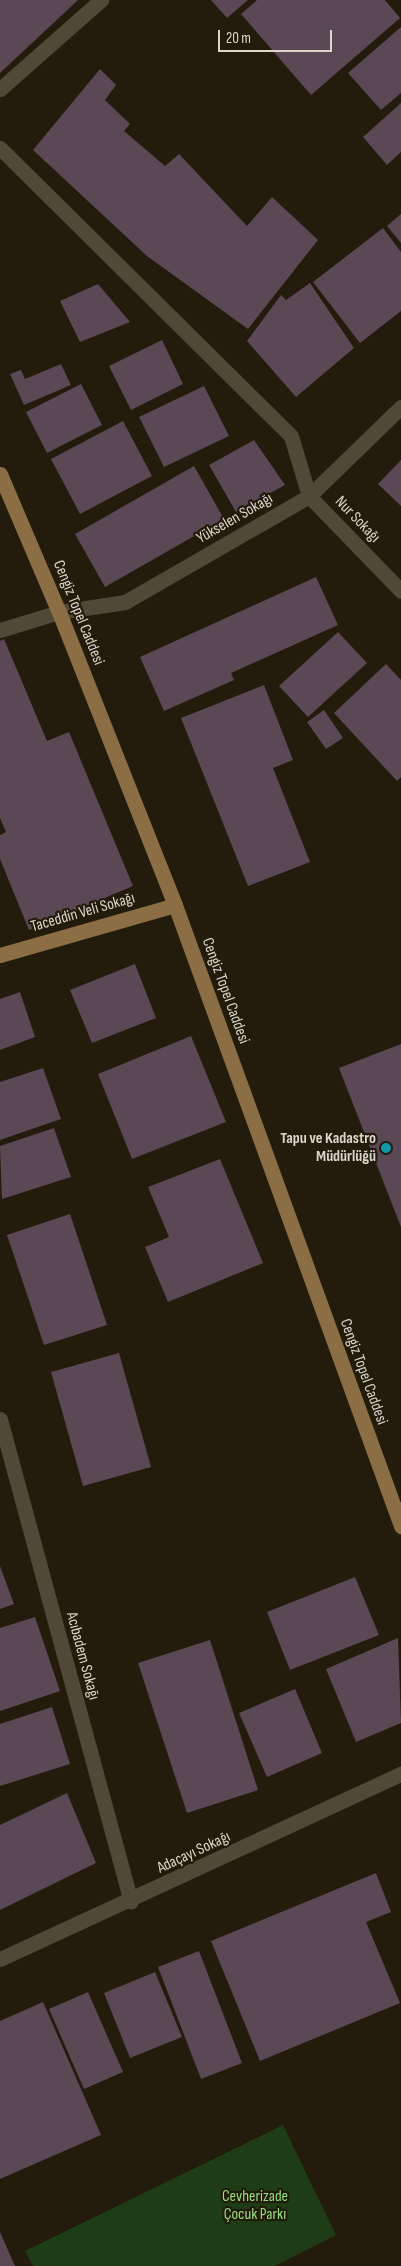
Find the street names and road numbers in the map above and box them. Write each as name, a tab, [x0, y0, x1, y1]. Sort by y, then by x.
street label: Yükselen Sokağı	[194, 490, 276, 548]
street label: Nur Sokağı	[330, 493, 384, 547]
street label: Cengiz Topel Caddesi	[48, 558, 108, 668]
street label: Taceddin Veli Sokağı	[29, 889, 137, 937]
street label: Cengiz Topel Caddesi	[197, 935, 253, 1047]
street label: Cengiz Topel Caddesi	[335, 1316, 391, 1428]
street label: Acıbadem Sokağı	[61, 1610, 103, 1702]
street label: Adaçayı Sokağı	[154, 1828, 234, 1878]

